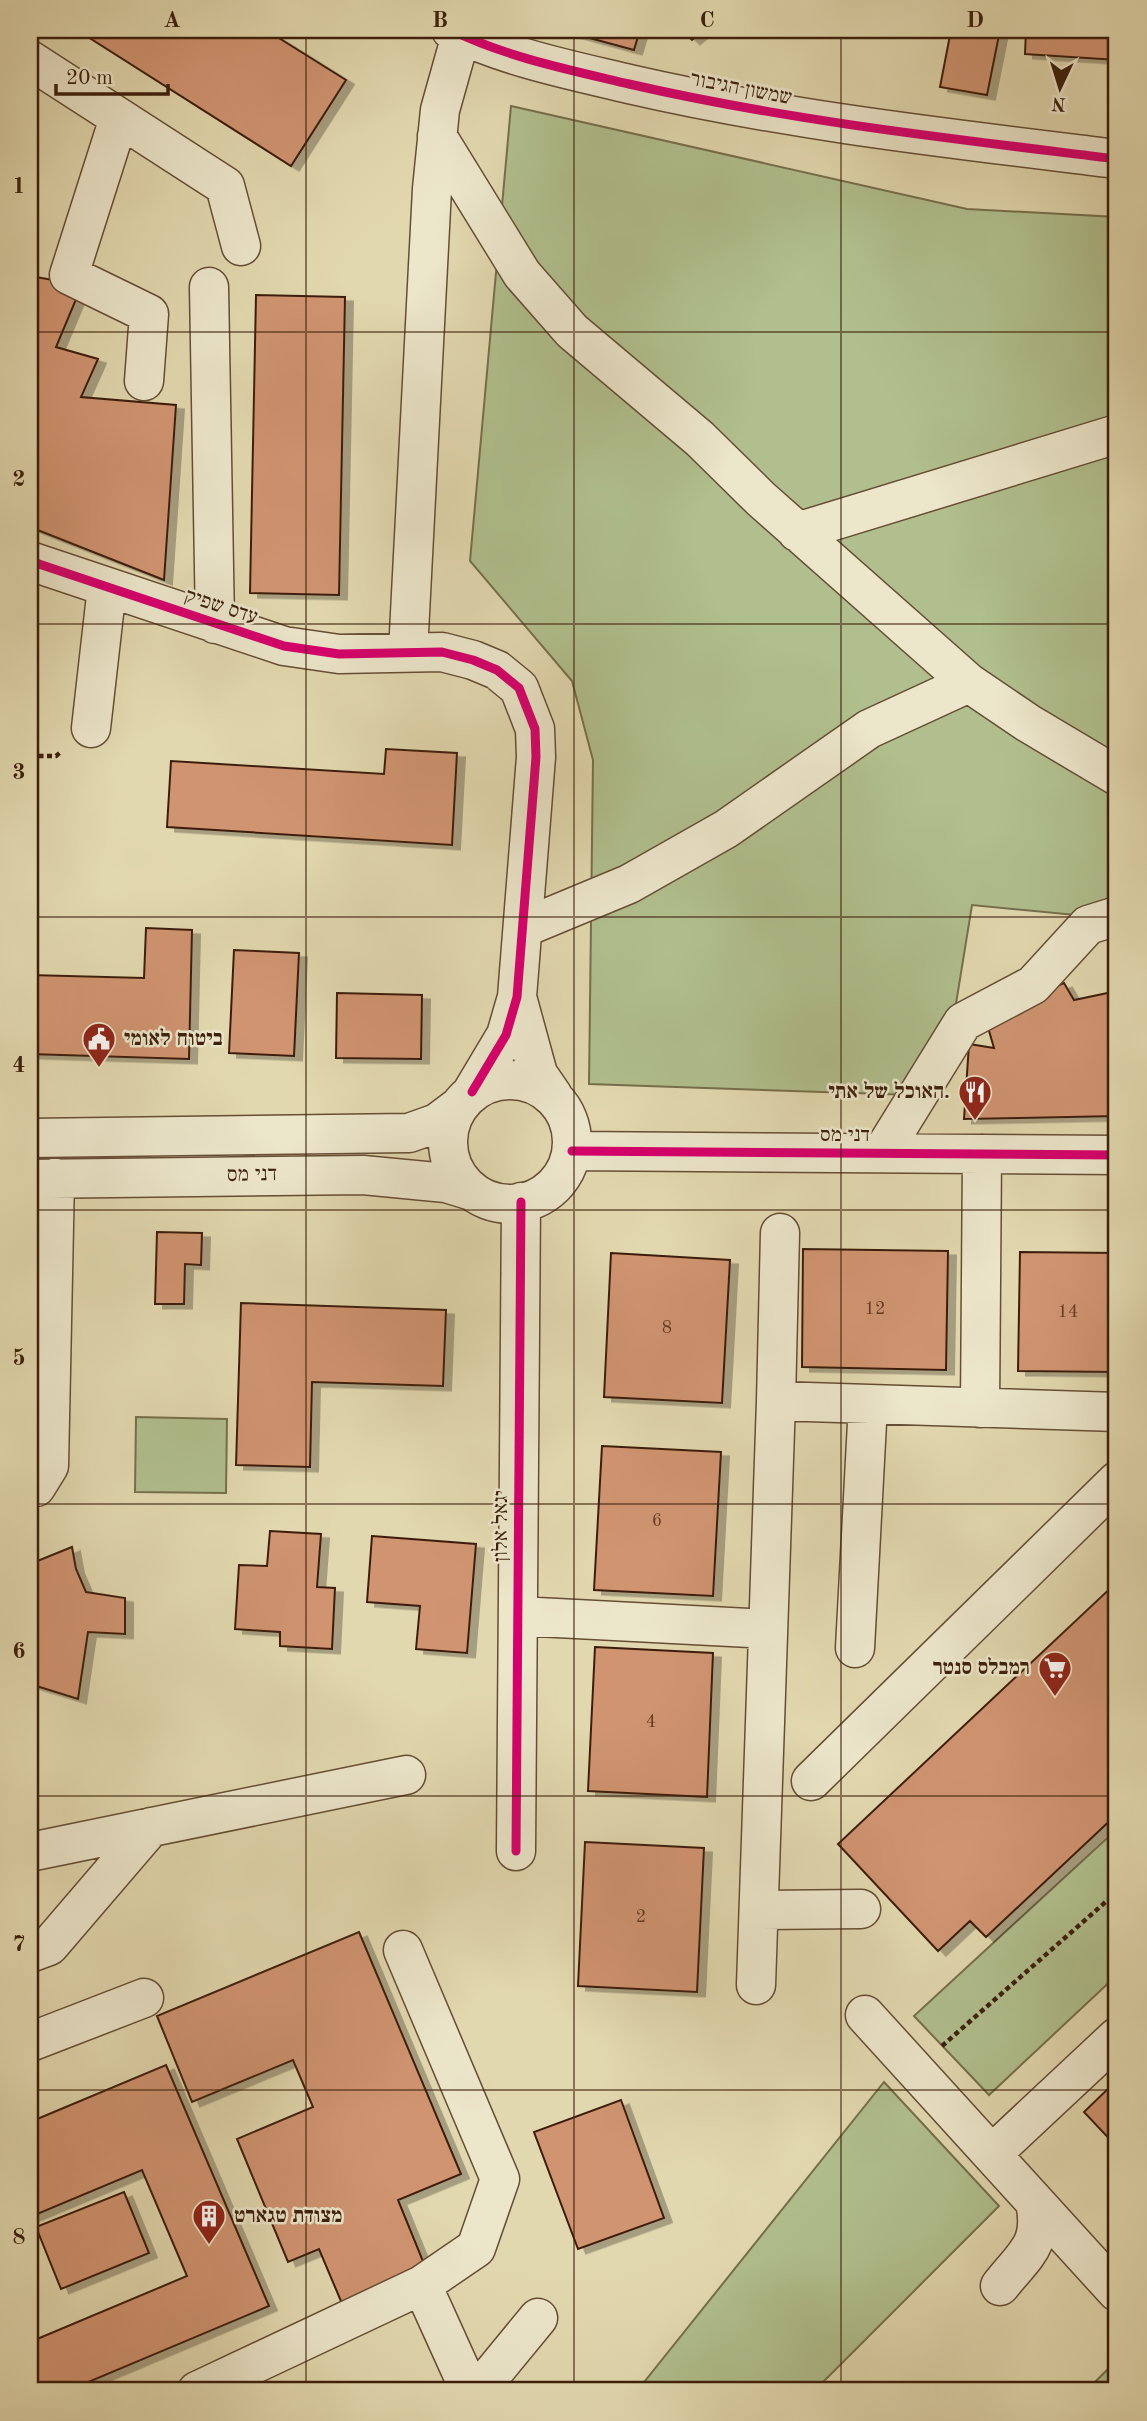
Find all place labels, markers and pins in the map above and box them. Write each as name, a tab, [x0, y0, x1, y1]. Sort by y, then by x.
public building icon: ביטוח לאומי	[80, 1020, 118, 1069]
place label: ביטוח לאומי	[124, 1028, 223, 1050]
restaurant icon: האוכל של אתי.	[956, 1073, 994, 1122]
place label: האוכל של אתי.	[828, 1081, 950, 1103]
supermarket icon: רמבלס סנטר	[1036, 1649, 1074, 1698]
place label: רמבלס סנטר	[933, 1657, 1030, 1679]
building icon: מצודת טגארט	[190, 2197, 228, 2246]
place label: מצודת טגארט	[234, 2206, 342, 2227]

